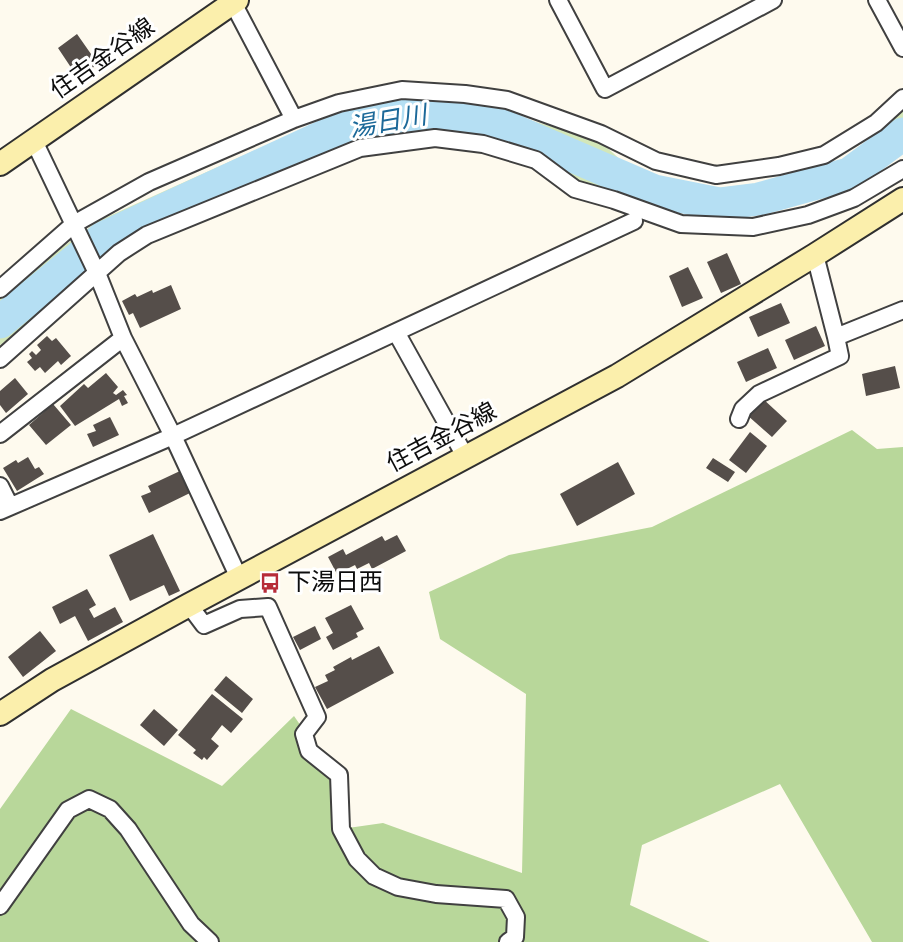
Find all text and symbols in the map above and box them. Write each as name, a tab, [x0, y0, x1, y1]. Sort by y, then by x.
street label: 住吉金谷線	[44, 10, 162, 108]
water label: 湯日川	[346, 95, 433, 148]
street label: 住吉金谷線	[381, 394, 503, 482]
place label: 下湯日西	[287, 565, 383, 601]
bus stop icon: 下湯日西	[258, 571, 282, 595]

